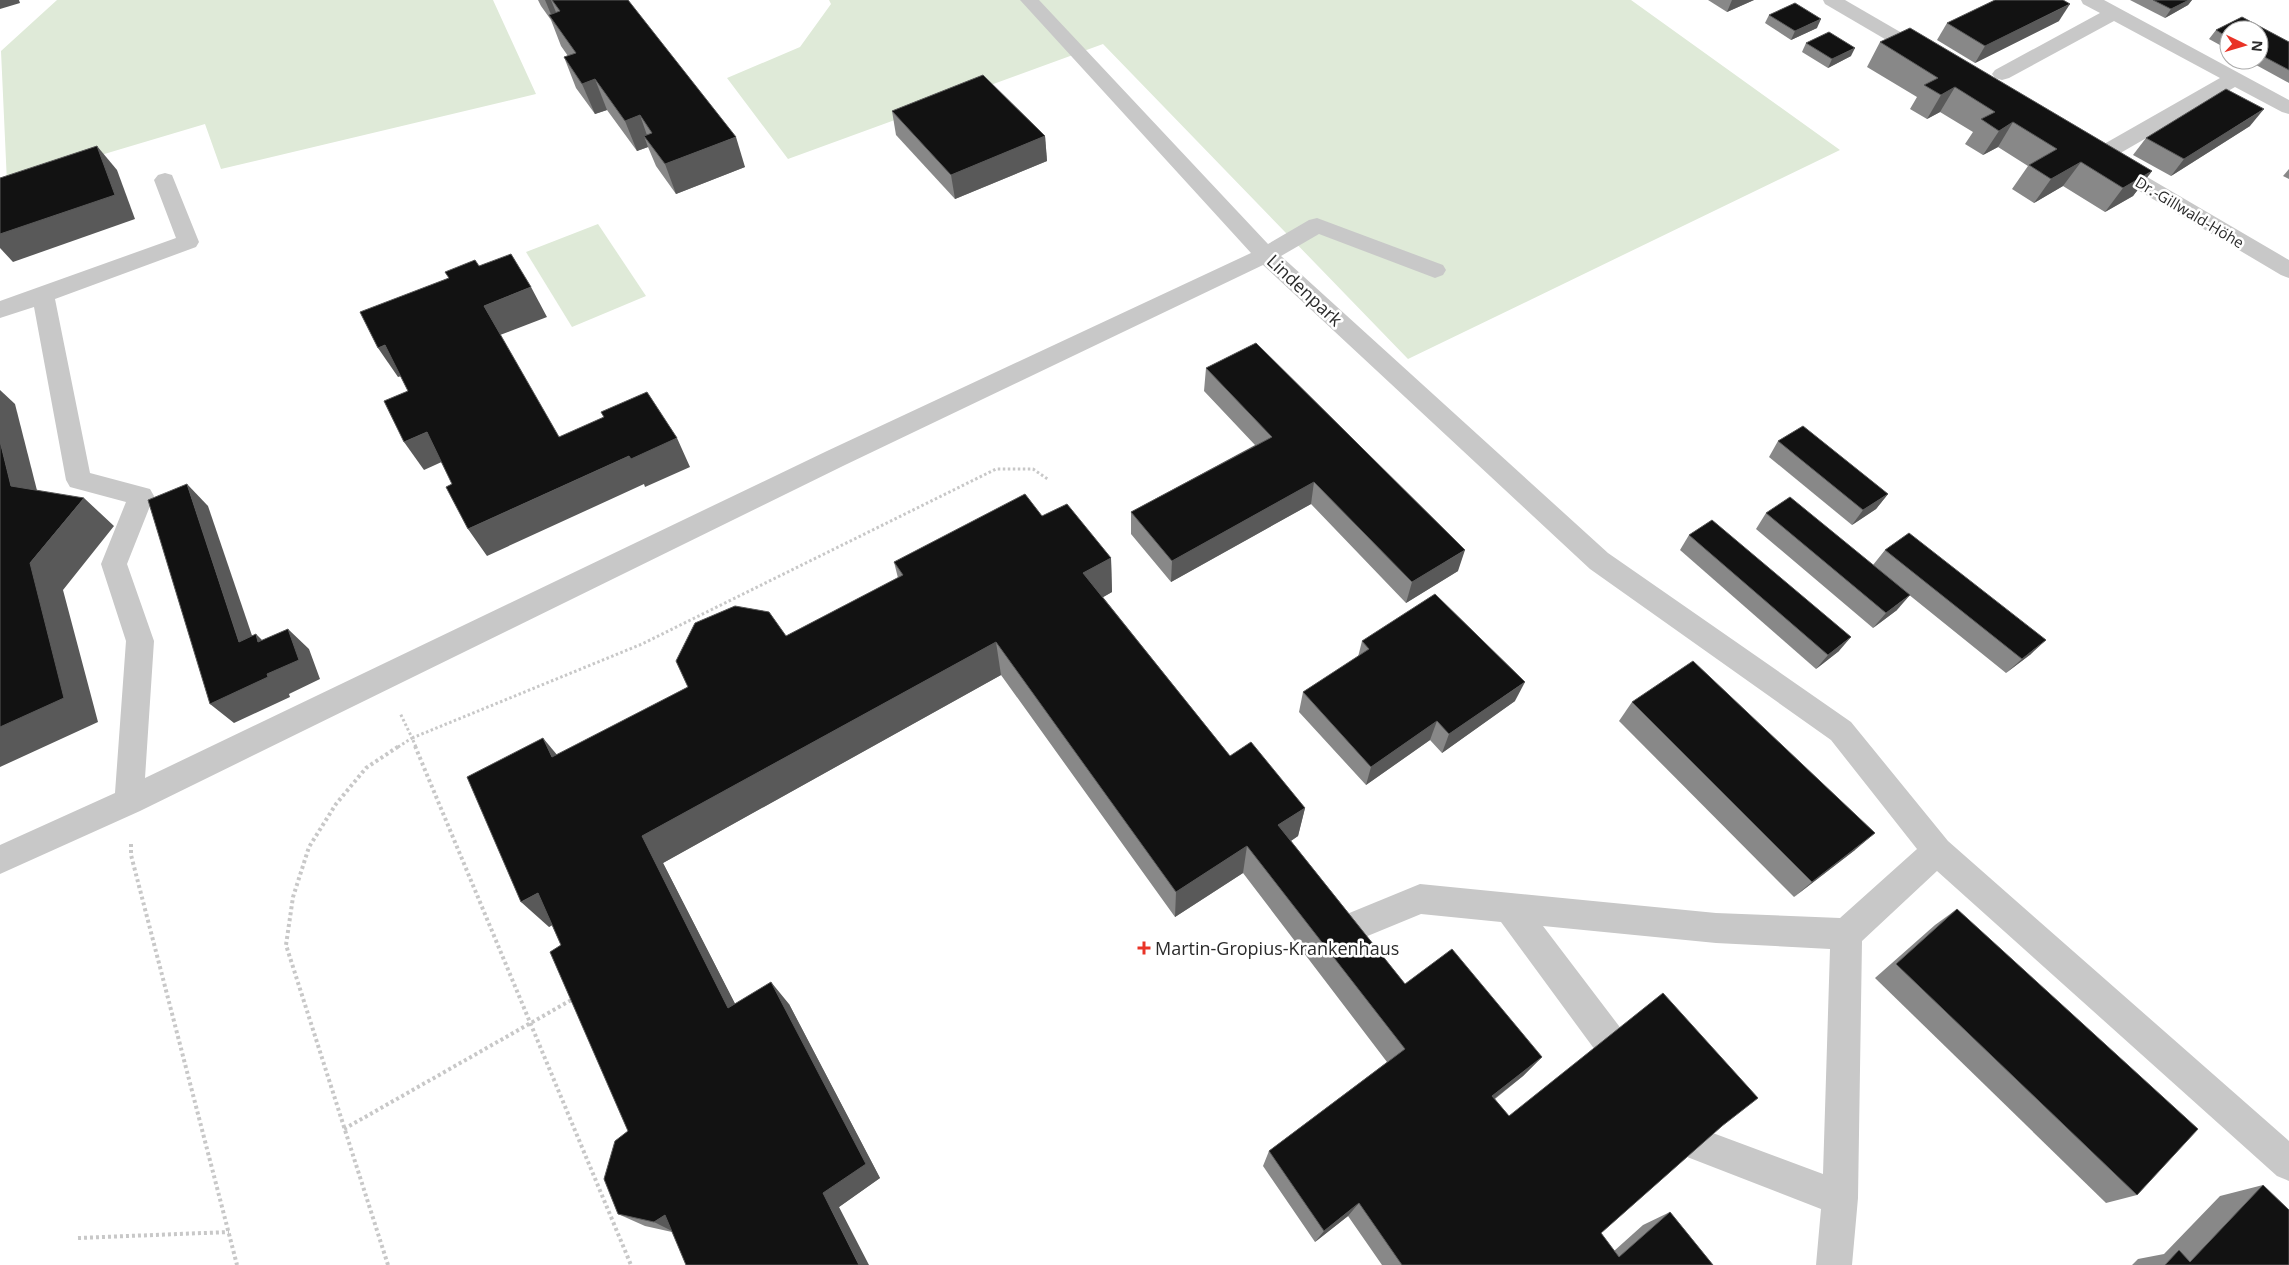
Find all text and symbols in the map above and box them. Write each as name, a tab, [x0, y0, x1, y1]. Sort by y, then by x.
north arrow	[2219, 20, 2269, 70]
text: N	[2247, 40, 2267, 53]
street label: Dr.-Gillwald-Höhe	[2132, 172, 2248, 252]
street label: Lindenpark	[1262, 249, 1348, 332]
place label: Martin-Gropius-Krankenhaus	[1155, 936, 1399, 960]
marker: Martin-Gropius-Krankenhaus	[1137, 941, 1151, 955]

